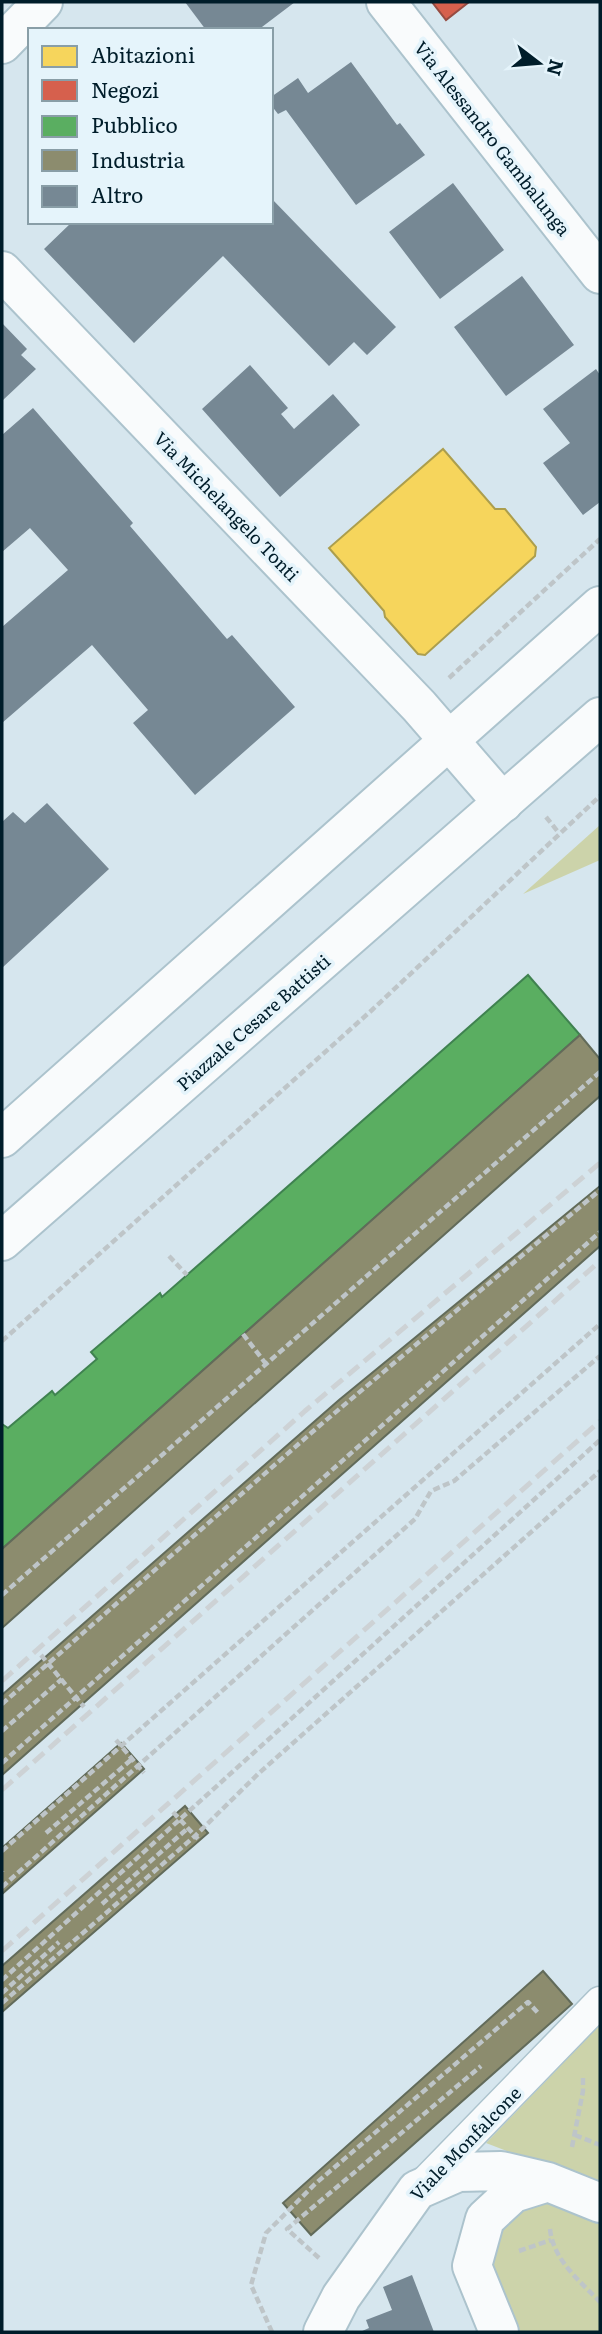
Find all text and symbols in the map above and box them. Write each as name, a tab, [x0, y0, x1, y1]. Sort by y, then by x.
legend	[28, 28, 273, 224]
north arrow	[504, 28, 574, 98]
street label: Via Alessandro Gambalunga	[408, 35, 578, 241]
text: Abitazioni	[91, 38, 195, 69]
text: N	[541, 56, 572, 80]
text: Negozi	[91, 73, 159, 104]
text: Pubblico	[91, 108, 178, 139]
text: Industria	[91, 143, 185, 174]
text: Altro	[91, 178, 143, 209]
street label: Via Michelangelo Tonti	[148, 425, 306, 587]
street label: Piazzale Cesare Battisti	[170, 948, 336, 1096]
street label: Viale Monfalcone	[403, 2080, 527, 2206]

